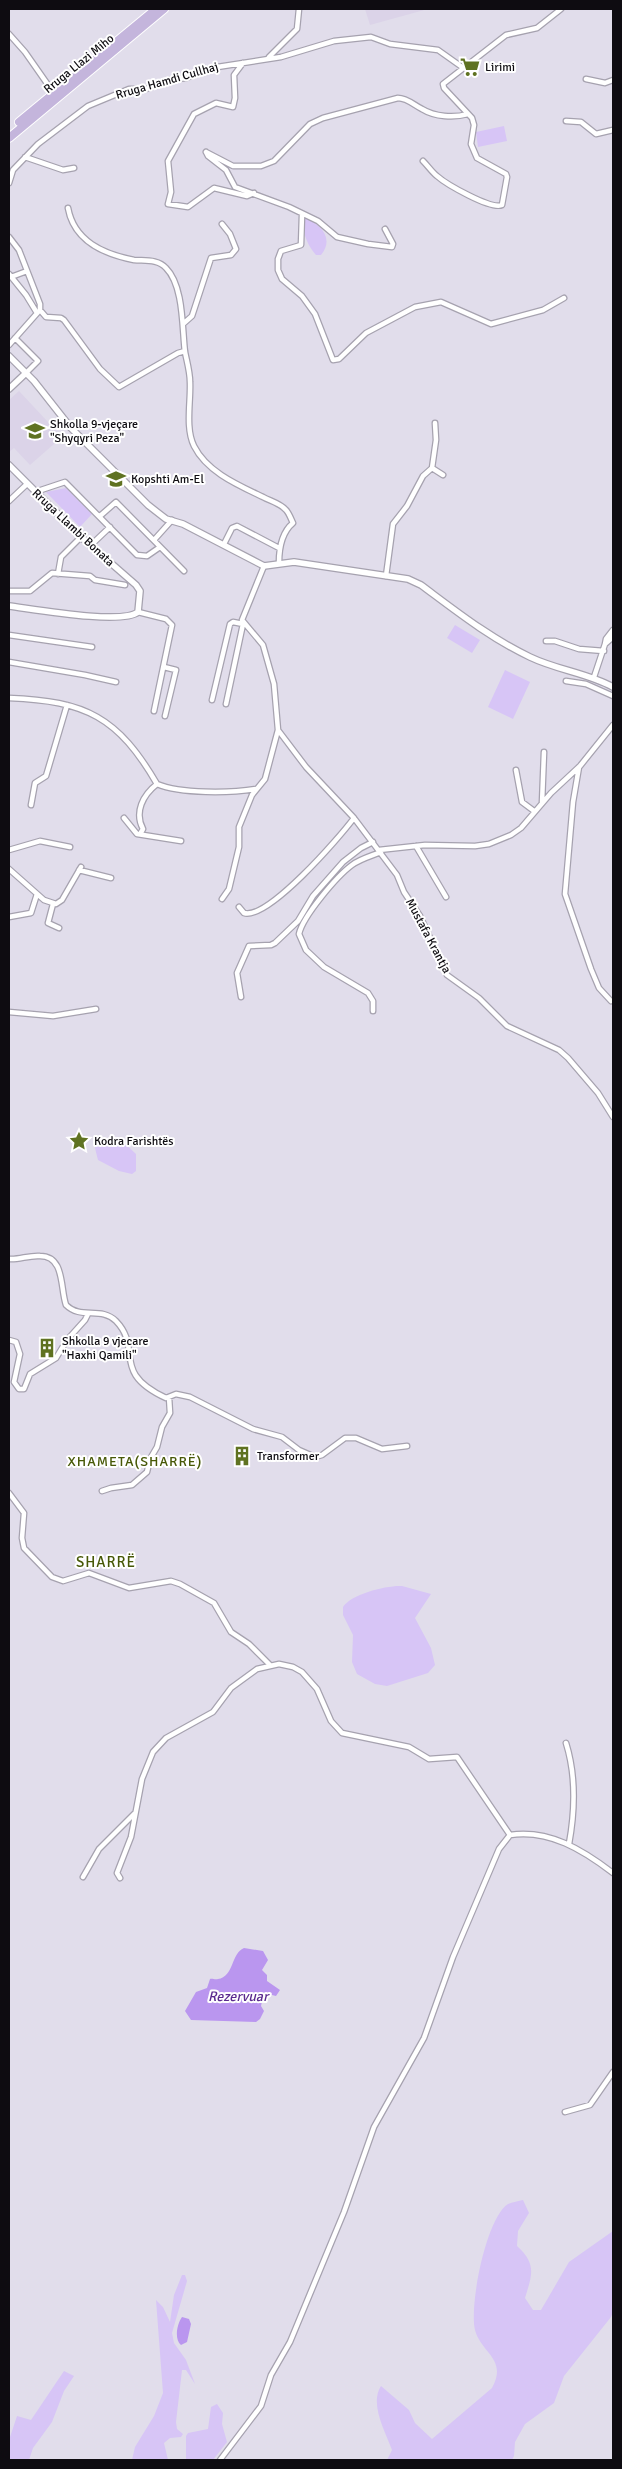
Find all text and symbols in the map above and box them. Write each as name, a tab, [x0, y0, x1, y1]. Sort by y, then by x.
street label: Rruga Llazi Miho	[41, 31, 117, 97]
supermarket icon: Lirimi	[459, 56, 481, 78]
street label: Rruga Hamdi Cullhaj	[114, 59, 220, 103]
place label: Lirimi	[485, 60, 515, 75]
place label: Shkolla 9-vjeçare "Shyqyri Peza"	[50, 417, 138, 446]
school or university icon: Shkolla 9-vjeçare "Shyqyri Peza"	[24, 420, 46, 442]
school or university icon: Kopshti Am-El	[105, 468, 127, 490]
place label: Kopshti Am-El	[131, 472, 204, 487]
street label: Rruga Llambi Bonata	[29, 486, 117, 570]
street label: Mustafa Krantja	[402, 896, 454, 976]
place icon: Kodra Farishtës	[68, 1130, 90, 1152]
place label: Kodra Farishtës	[94, 1134, 174, 1149]
place label: Shkolla 9 vjecare "Haxhi Qamili"	[62, 1334, 149, 1363]
building icon: Shkolla 9 vjecare "Haxhi Qamili"	[36, 1337, 58, 1359]
building icon: Transformer	[231, 1445, 253, 1467]
place label: Transformer	[257, 1449, 320, 1464]
district label: XHAMETA(SHARRË)	[68, 1453, 202, 1470]
district label: SHARRË	[76, 1553, 136, 1571]
water label: Rezervuar	[208, 1988, 270, 2005]

